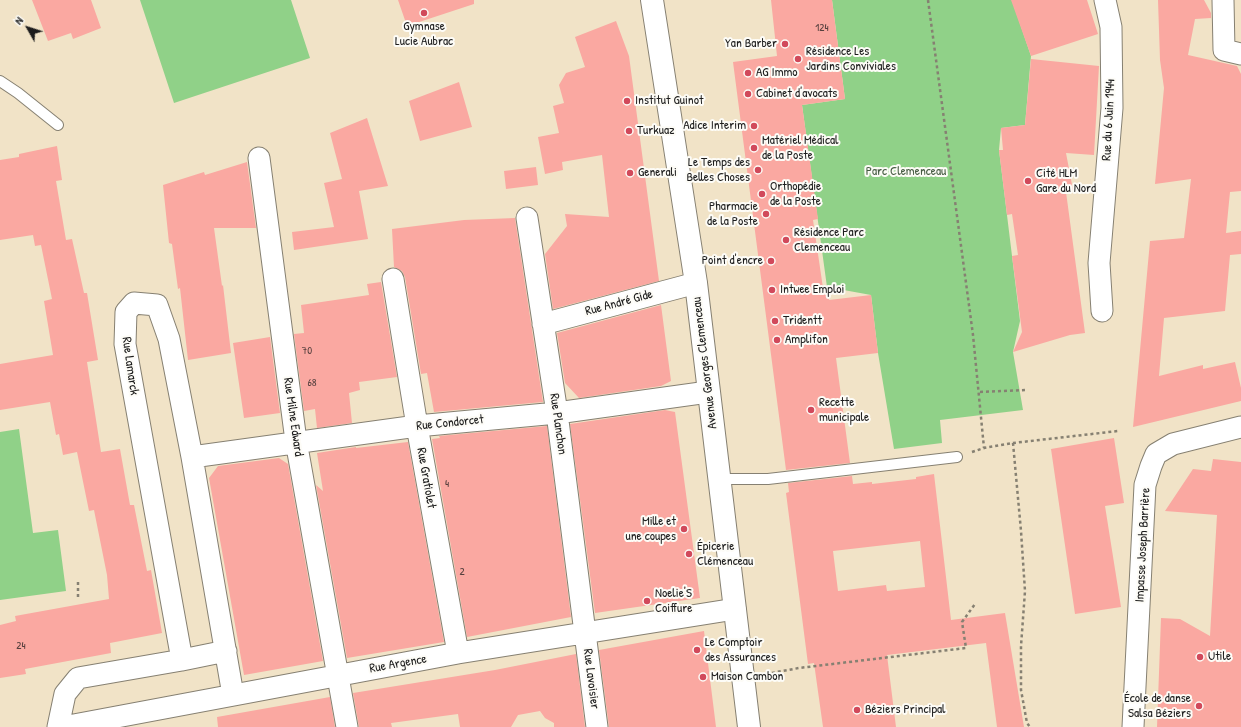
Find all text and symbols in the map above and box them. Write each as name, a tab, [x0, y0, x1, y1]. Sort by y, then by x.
north arrow	[8, 8, 48, 48]
marker: Gymnase Lucie Aubrac	[419, 8, 429, 18]
text: N	[11, 14, 26, 27]
place label: Gymnase Lucie Aubrac	[395, 19, 453, 50]
house number: 124	[815, 21, 829, 35]
place label: Yan Barber	[725, 36, 777, 52]
marker: Yan Barber	[780, 39, 790, 49]
place label: Résidence Les Jardins Conviviales	[806, 44, 896, 75]
marker: Résidence Les Jardins Conviviales	[793, 54, 803, 64]
place label: AG Immo	[756, 65, 798, 81]
marker: AG Immo	[743, 68, 753, 78]
street label: Rue du 6 Juin 1944	[1099, 79, 1119, 161]
place label: Cabinet d'avocats	[756, 86, 837, 102]
marker: Cabinet d'avocats	[743, 89, 753, 99]
place label: Institut Guinot	[635, 93, 703, 109]
marker: Institut Guinot	[622, 96, 632, 106]
place label: Adice Interim	[683, 118, 746, 134]
marker: Adice Interim	[749, 121, 759, 131]
place label: Turkuaz	[637, 123, 675, 139]
marker: Turkuaz	[624, 126, 634, 136]
place label: Matériel Médical de la Poste	[762, 133, 839, 164]
marker: Matériel Médical de la Poste	[749, 143, 759, 153]
place label: Le Temps des Belles Choses	[686, 155, 750, 186]
park label: Parc Clemenceau	[866, 164, 946, 180]
place label: Generali	[638, 165, 677, 181]
marker: Le Temps des Belles Choses	[753, 165, 763, 175]
place label: Cité HLM Gare du Nord	[1036, 166, 1096, 197]
marker: Generali	[625, 168, 635, 178]
marker: Cité HLM Gare du Nord	[1023, 176, 1033, 186]
place label: Orthopédie de la Poste	[770, 179, 821, 210]
marker: Orthopédie de la Poste	[757, 189, 767, 199]
place label: Pharmacie de la Poste	[707, 199, 758, 230]
marker: Pharmacie de la Poste	[761, 209, 771, 219]
place label: Résidence Parc Clemenceau	[794, 225, 864, 256]
marker: Résidence Parc Clemenceau	[781, 235, 791, 245]
place label: Point d'encre	[702, 253, 763, 269]
marker: Point d'encre	[766, 256, 776, 266]
place label: Intwee Emploi	[780, 282, 845, 298]
marker: Intwee Emploi	[767, 285, 777, 295]
street label: Rue André Gide	[584, 287, 654, 319]
street label: Avenue Georges Clemenceau	[689, 296, 721, 430]
place label: Tridentt	[783, 313, 822, 329]
marker: Tridentt	[770, 316, 780, 326]
place label: Amplifon	[785, 332, 828, 348]
marker: Amplifon	[772, 335, 782, 345]
street label: Rue Lamarck	[118, 336, 142, 396]
house number: 70	[302, 344, 312, 358]
house number: 68	[307, 376, 317, 390]
street label: Rue Milne Edward	[280, 377, 306, 457]
street label: Rue Planchon	[546, 392, 570, 456]
place label: Recette municipale	[819, 395, 869, 426]
marker: Recette municipale	[806, 405, 816, 415]
street label: Rue Condorcet	[416, 412, 484, 434]
street label: Rue Gratiolet	[413, 446, 439, 510]
house number: 4	[445, 477, 449, 491]
street label: Impasse Joseph Barrière	[1132, 487, 1154, 603]
place label: Mille et une coupes	[626, 514, 676, 545]
marker: Mille et une coupes	[679, 524, 689, 534]
place label: Épicerie Clémenceau	[697, 539, 753, 570]
marker: Épicerie Clémenceau	[684, 549, 694, 559]
house number: 2	[459, 565, 465, 579]
place label: Noelie'S Coiffure	[655, 586, 692, 617]
marker: Noelie'S Coiffure	[642, 596, 652, 606]
place label: Le Comptoir des Assurances	[705, 635, 776, 666]
house number: 24	[16, 639, 26, 653]
marker: Le Comptoir des Assurances	[692, 645, 702, 655]
street label: Rue Lavoisier	[580, 648, 602, 710]
place label: Utile	[1208, 649, 1231, 665]
street label: Rue Argence	[368, 651, 428, 677]
marker: Utile	[1195, 652, 1205, 662]
place label: Maison Cambon	[711, 669, 783, 685]
marker: Maison Cambon	[698, 672, 708, 682]
place label: École de danse Salsa Béziers	[1124, 691, 1191, 722]
marker: École de danse Salsa Béziers	[1194, 701, 1204, 711]
place label: Béziers Principal	[865, 702, 946, 718]
marker: Béziers Principal	[852, 705, 862, 715]

